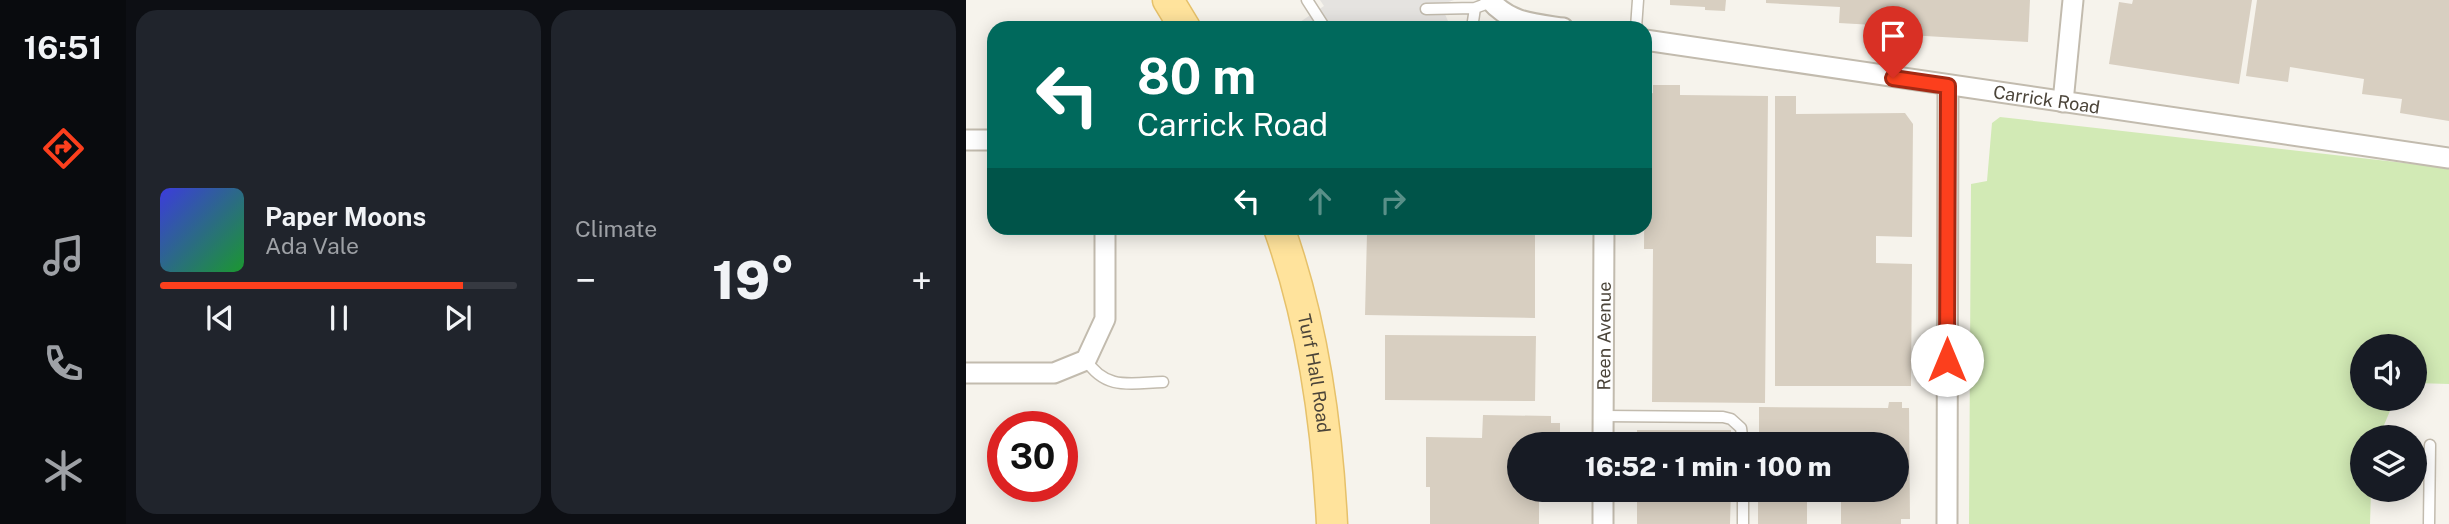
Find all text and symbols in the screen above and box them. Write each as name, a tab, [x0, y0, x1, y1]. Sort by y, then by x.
pin	[1863, 6, 1923, 78]
icon: arrive	[1874, 17, 1912, 55]
text: 16:51	[24, 29, 102, 66]
text: 80 m	[1137, 47, 1256, 105]
icon: left	[1022, 49, 1113, 140]
street label: Carrick Road	[1992, 81, 2101, 117]
text: Carrick Road	[1137, 106, 1328, 143]
icon: directions	[39, 124, 88, 173]
icon: left	[1228, 182, 1266, 220]
icon: ahead	[1301, 182, 1339, 220]
icon: right	[1374, 182, 1412, 220]
text: Paper Moons	[265, 201, 426, 232]
text: Climate	[575, 215, 657, 242]
icon: music	[39, 231, 88, 280]
text: Ada Vale	[265, 232, 359, 259]
text: 19°	[712, 250, 795, 311]
text: −	[575, 258, 596, 303]
text: +	[911, 258, 932, 303]
street label: Reen Avenue	[1593, 281, 1614, 391]
icon: previous	[201, 299, 239, 337]
icon: pause	[320, 299, 358, 337]
icon: next	[439, 299, 477, 337]
street label: Turf Hall Road	[1294, 312, 1335, 434]
position arrow	[1910, 323, 1984, 397]
map controls	[2350, 334, 2427, 502]
button: sound	[2350, 334, 2427, 411]
icon: phone	[39, 339, 88, 388]
speed limit sign: 30	[987, 411, 1078, 502]
button: layers	[2350, 425, 2427, 502]
icon: climate	[39, 446, 88, 495]
text: 16:52 · 1 min · 100 m	[1585, 451, 1831, 482]

